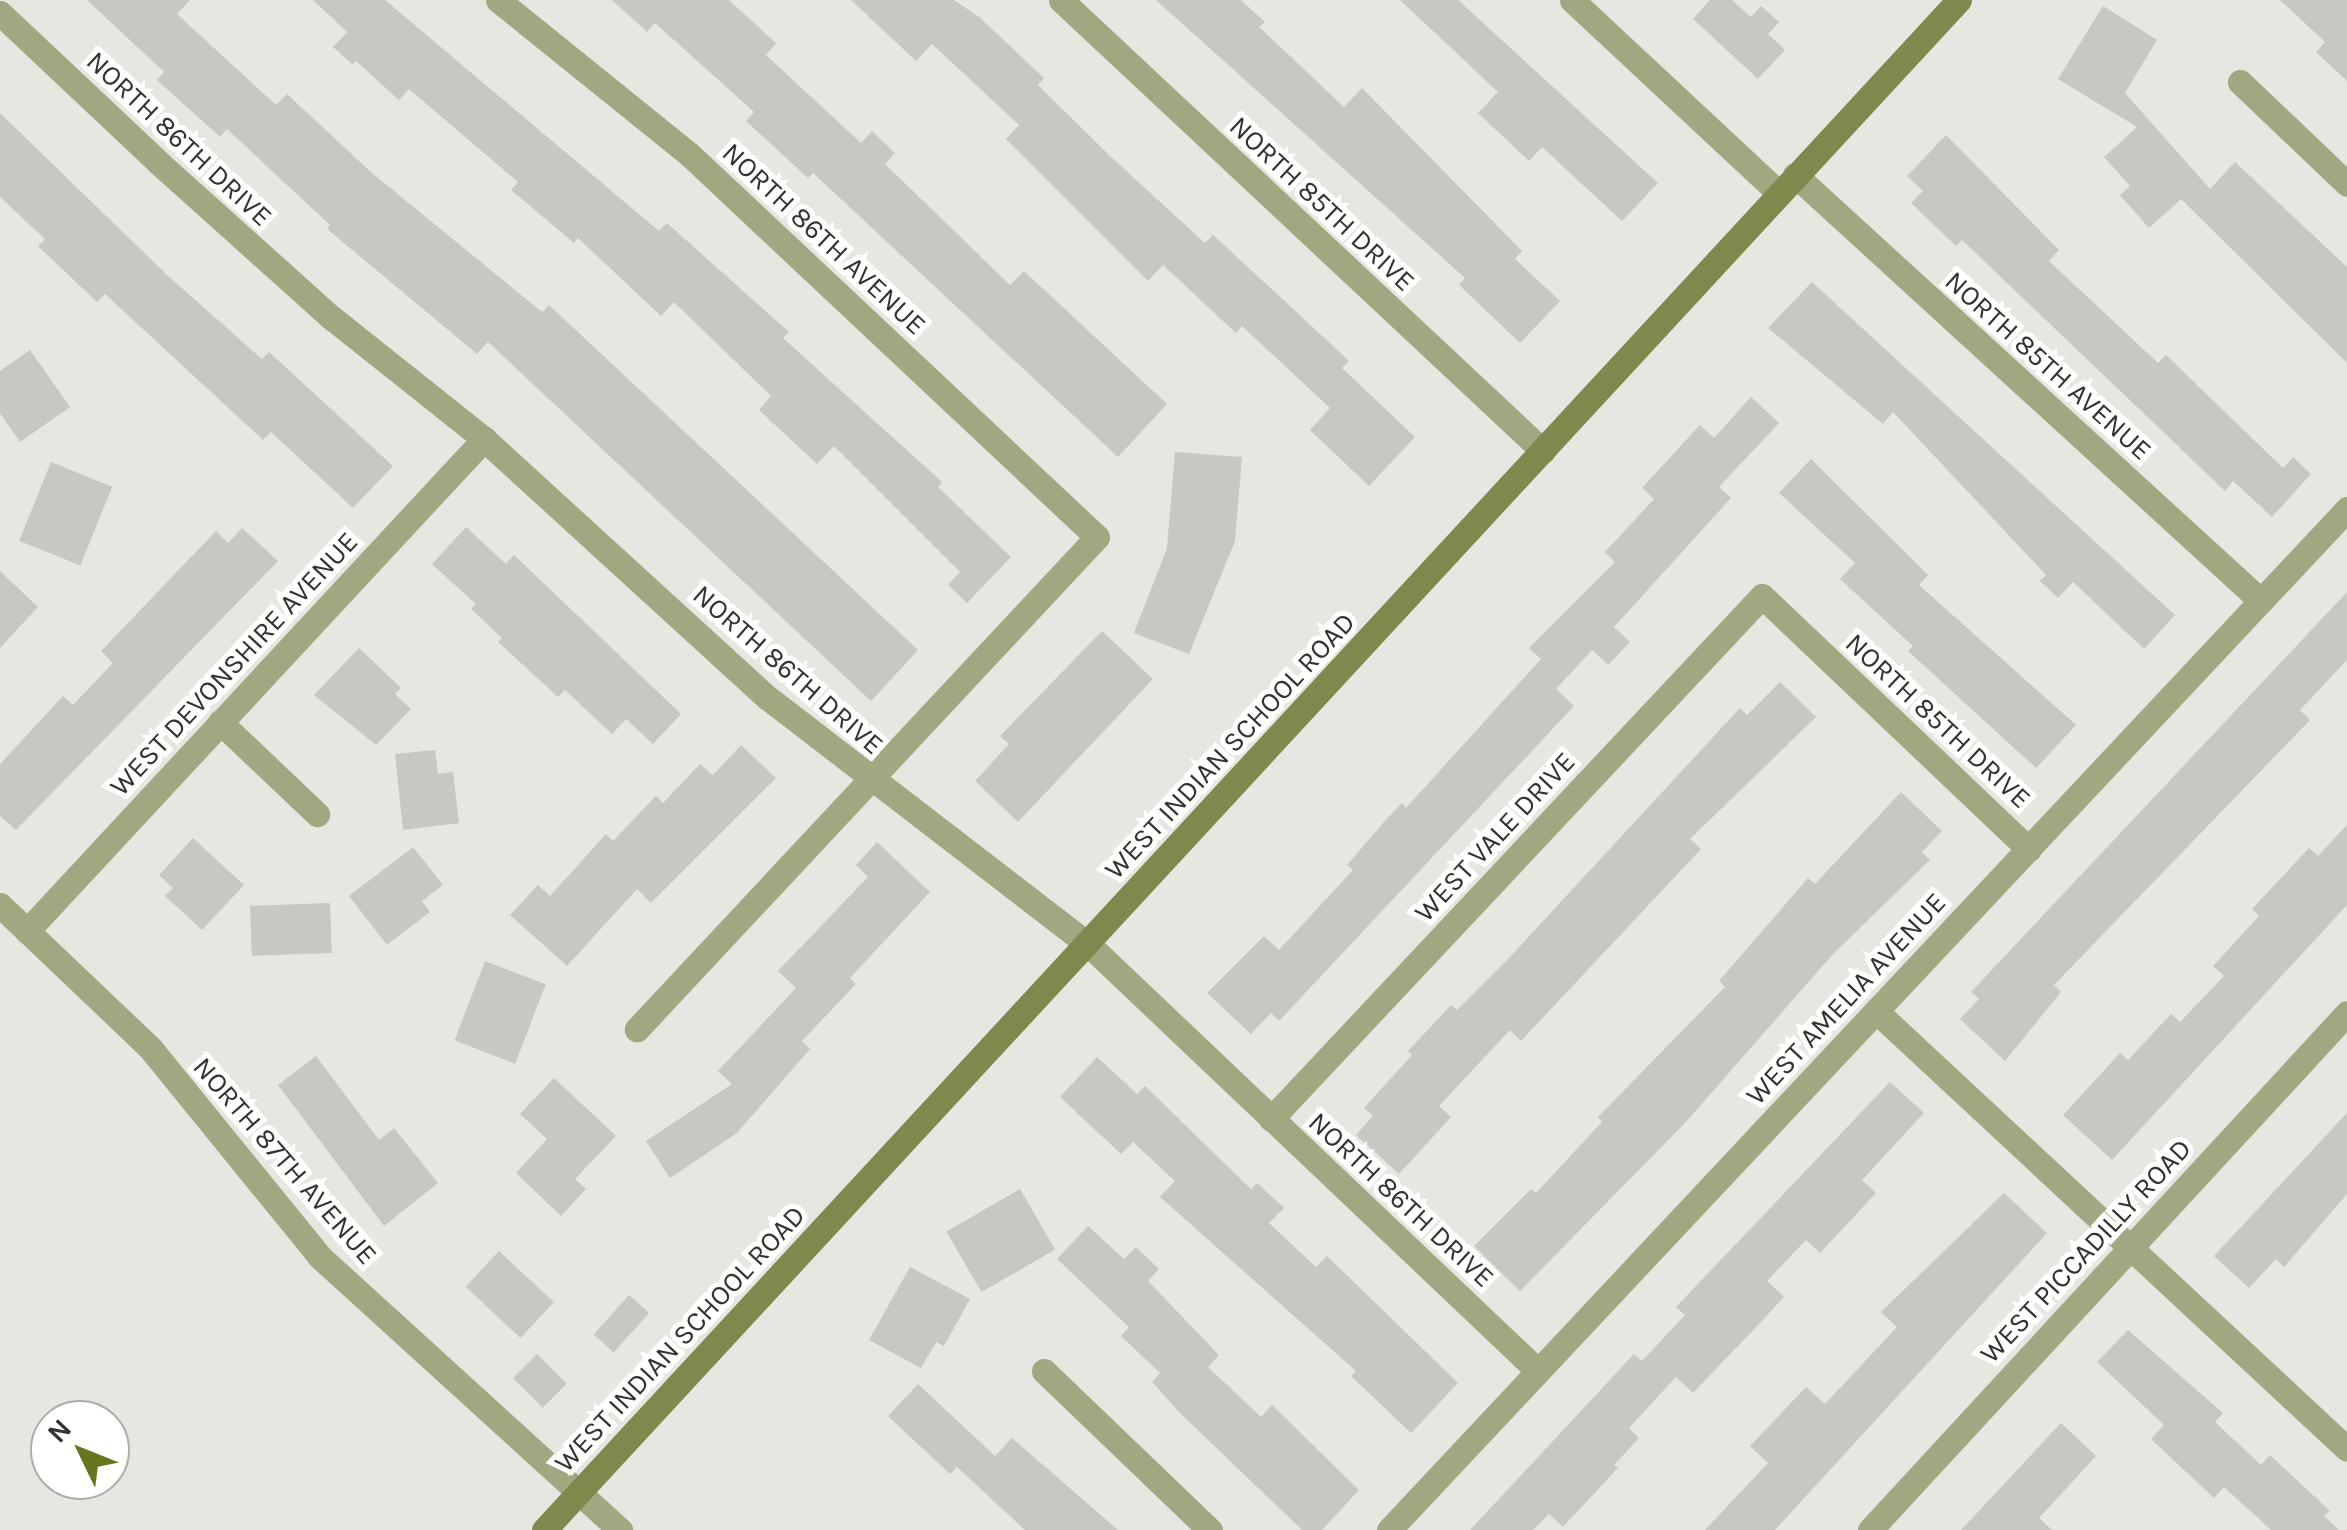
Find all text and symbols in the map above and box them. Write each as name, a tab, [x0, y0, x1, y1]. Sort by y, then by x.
street label: NORTH 86TH DRIVE	[79, 44, 279, 234]
street label: NORTH 85TH DRIVE	[1222, 109, 1422, 299]
street label: NORTH 86TH AVENUE	[715, 136, 933, 342]
street label: NORTH 85TH AVENUE	[1938, 264, 2158, 468]
street label: WEST DEVONSHIRE AVENUE	[103, 525, 365, 803]
street label: NORTH 86TH DRIVE	[686, 578, 890, 762]
street label: WEST INDIAN SCHOOL ROAD	[1098, 606, 1362, 886]
street label: NORTH 85TH DRIVE	[1838, 626, 2038, 816]
street label: WEST VALE DRIVE	[1408, 745, 1582, 929]
street label: WEST AMELIA AVENUE	[1739, 886, 1953, 1112]
street label: NORTH 87TH AVENUE	[186, 1051, 384, 1271]
street label: NORTH 86TH DRIVE	[1301, 1105, 1501, 1295]
street label: WEST PICCADILLY ROAD	[1973, 1132, 2199, 1370]
street label: WEST INDIAN SCHOOL ROAD	[548, 1199, 812, 1479]
north arrow	[30, 1400, 130, 1500]
text: N	[40, 1412, 78, 1449]

